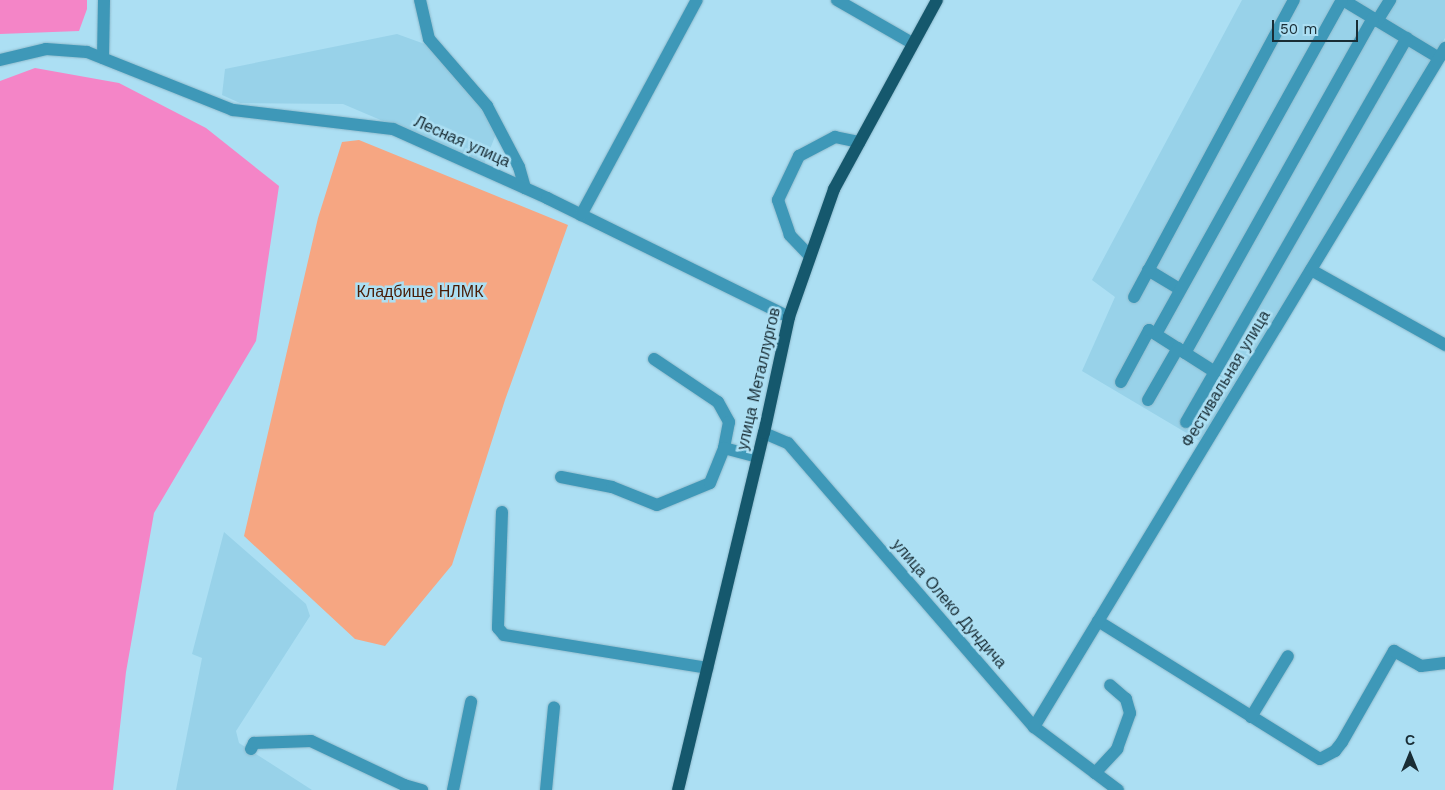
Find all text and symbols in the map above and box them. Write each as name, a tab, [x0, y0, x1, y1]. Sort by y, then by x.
scale bar	[1275, 10, 1361, 42]
text: 50 m	[1280, 20, 1317, 38]
street label: Лесная улица	[411, 112, 513, 172]
park label: Кладбище НЛМК	[356, 282, 484, 302]
street label: улица Металлургов	[733, 306, 785, 452]
street label: Фестивальная улица	[1178, 307, 1274, 451]
street label: улица Олеко Дундича	[888, 535, 1010, 673]
north arrow	[1385, 730, 1435, 780]
text: С	[1405, 732, 1415, 748]

